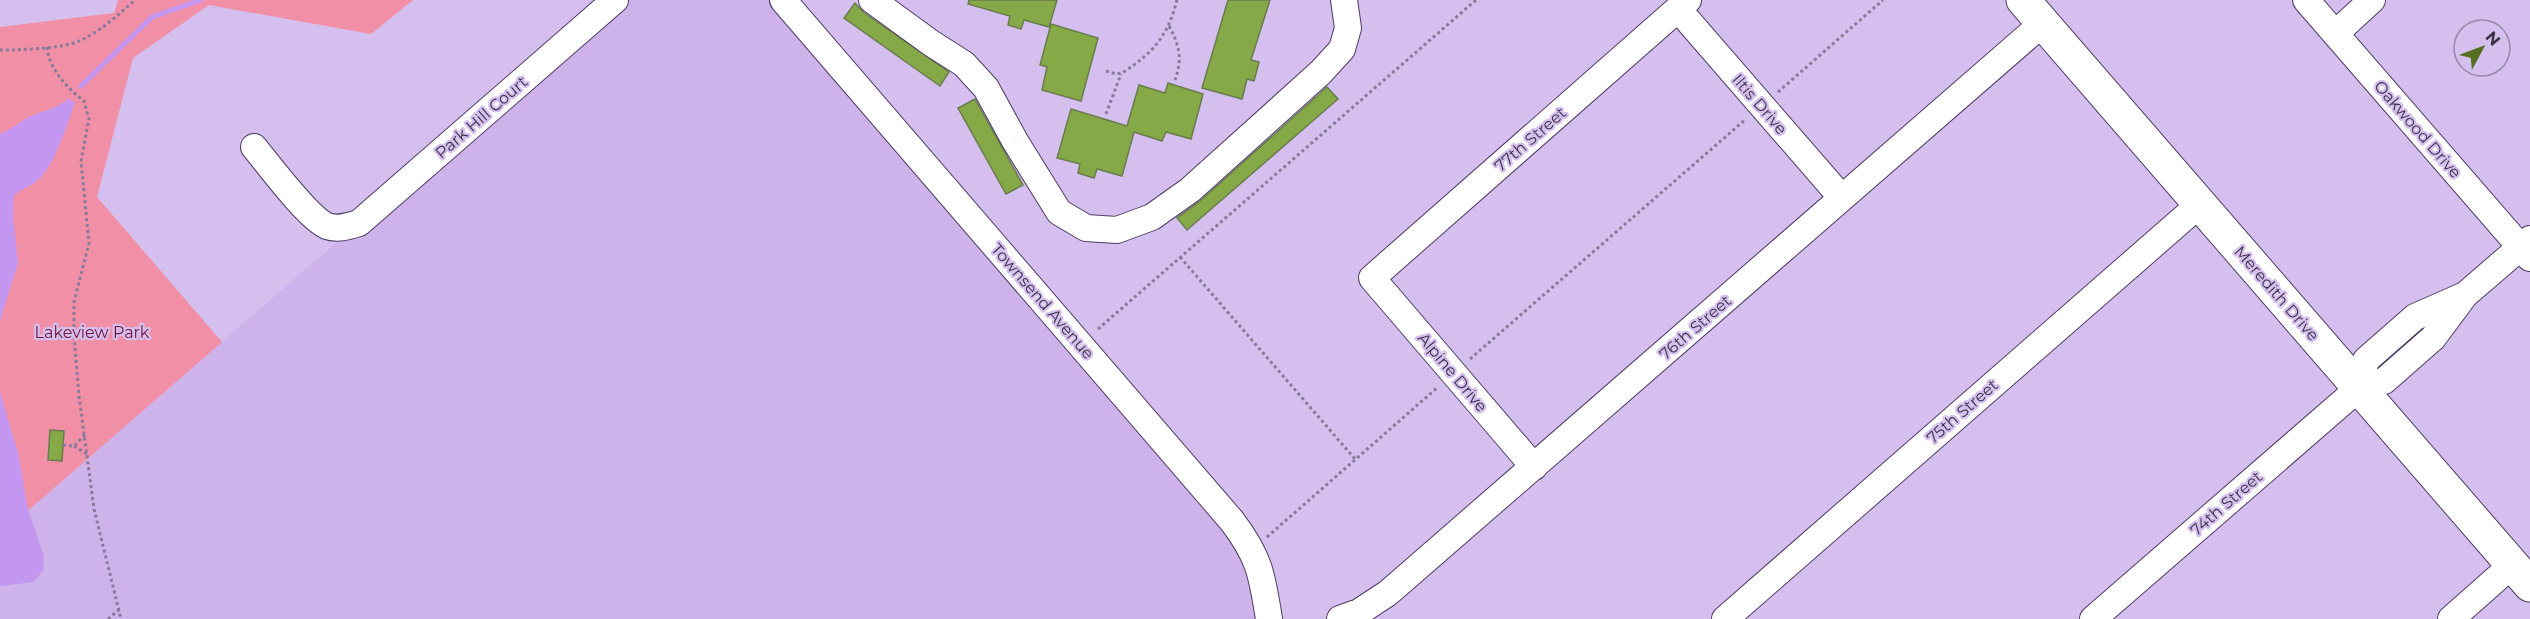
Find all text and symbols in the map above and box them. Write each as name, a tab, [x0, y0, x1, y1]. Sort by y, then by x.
north arrow	[2452, 18, 2512, 78]
text: N	[2482, 27, 2504, 50]
street label: Iltis Drive	[1728, 70, 1791, 138]
street label: Park Hill Court	[431, 72, 532, 163]
street label: Oakwood Drive	[2370, 77, 2465, 182]
street label: 77th Street	[1491, 103, 1570, 176]
street label: Townsend Avenue	[987, 240, 1098, 363]
street label: Meredith Drive	[2230, 242, 2323, 345]
street label: 76th Street	[1656, 291, 1735, 364]
park label: Lakeview Park	[35, 323, 150, 342]
street label: Alpine Drive	[1414, 329, 1491, 416]
street label: 75th Street	[1923, 375, 2002, 447]
street label: 74th Street	[2187, 467, 2266, 540]

